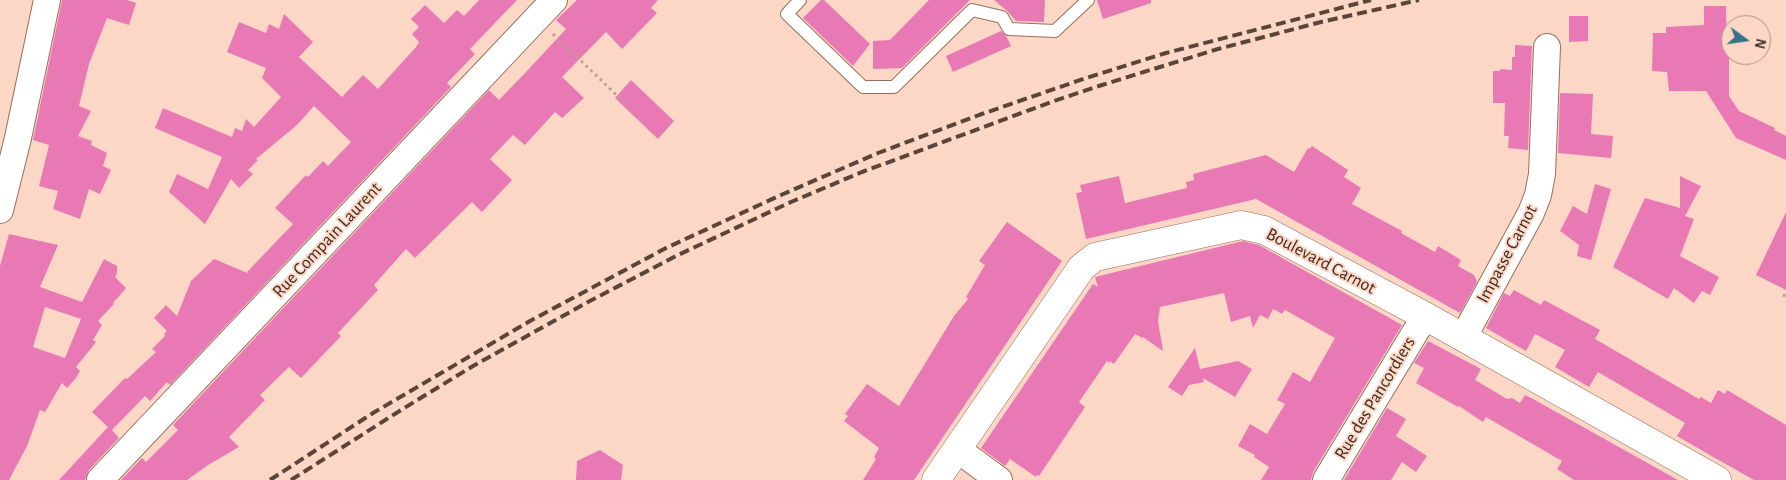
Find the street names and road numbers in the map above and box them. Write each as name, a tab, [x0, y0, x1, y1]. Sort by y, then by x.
street label: Rue Compain Laurent	[268, 178, 386, 302]
street label: Impasse Carnot	[1472, 201, 1542, 307]
street label: Boulevard Carnot	[1263, 223, 1379, 299]
street label: Rue des Pancordiers	[1330, 333, 1420, 463]

